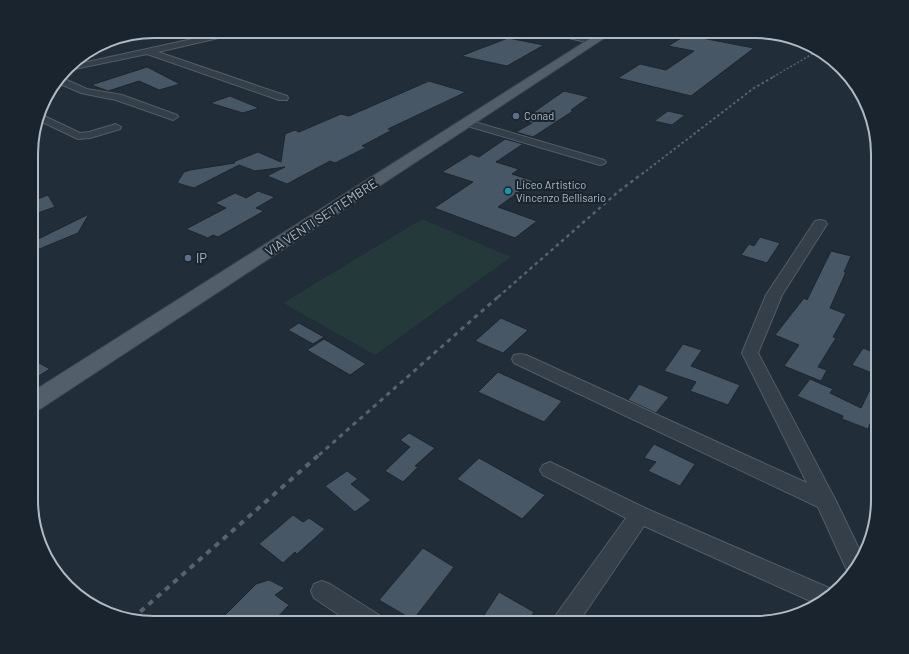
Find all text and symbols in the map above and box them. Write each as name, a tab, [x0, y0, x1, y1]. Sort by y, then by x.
place label: Conad	[524, 109, 554, 122]
marker: Conad	[511, 111, 521, 121]
street label: VIA VENTI SETTEMBRE	[262, 175, 380, 259]
place label: Liceo Artistico Vincenzo Bellisario	[516, 178, 606, 204]
marker: Liceo Artistico Vincenzo Bellisario	[503, 186, 513, 196]
place label: IP	[196, 250, 207, 266]
marker: IP	[183, 253, 193, 263]

